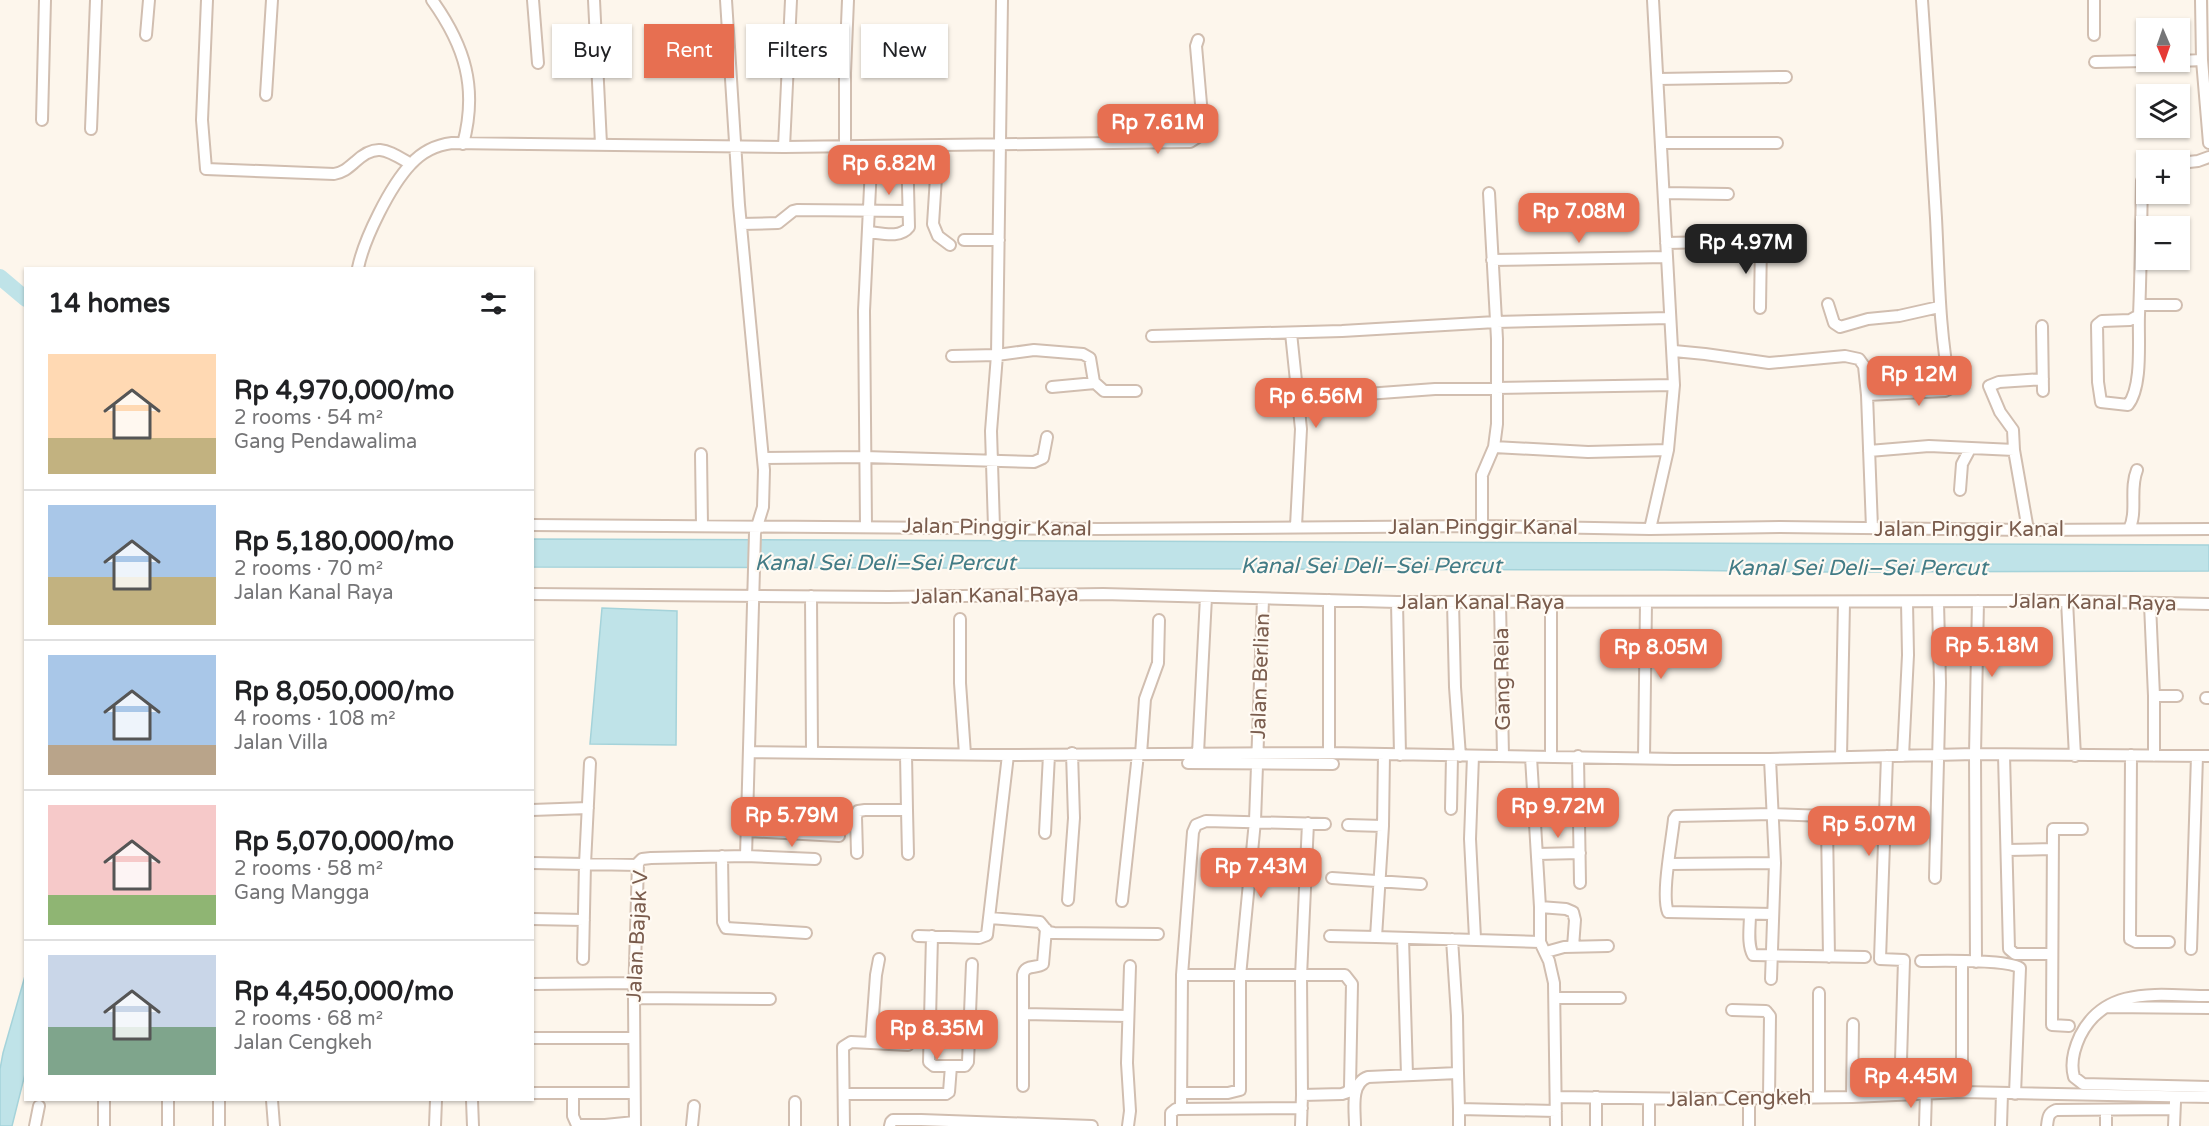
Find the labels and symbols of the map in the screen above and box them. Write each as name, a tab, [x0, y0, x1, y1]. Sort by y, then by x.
north arrow	[2136, 18, 2190, 72]
pin: Rp 7.61M	[1096, 104, 1220, 155]
pin: Rp 6.82M	[827, 145, 951, 196]
pin: Rp 7.08M	[1517, 193, 1641, 244]
pin: Rp 4.97M	[1684, 224, 1808, 275]
pin: Rp 12M	[1870, 356, 1968, 407]
pin: Rp 6.56M	[1254, 378, 1378, 429]
street label: Jalan Pinggir Kanal	[902, 513, 1092, 542]
street label: Jalan Pinggir Kanal	[1388, 515, 1578, 540]
street label: Jalan Pinggir Kanal	[1874, 517, 2064, 542]
water label: Kanal Sei Deli–Sei Percut	[754, 550, 1018, 576]
water label: Kanal Sei Deli–Sei Percut	[1240, 553, 1504, 579]
water label: Kanal Sei Deli–Sei Percut	[1726, 555, 1990, 581]
street label: Jalan Kanal Raya	[911, 582, 1079, 609]
street label: Jalan Kanal Raya	[2009, 589, 2177, 616]
street label: Jalan Kanal Raya	[1397, 590, 1565, 615]
street label: Jalan Berlian	[1246, 612, 1275, 740]
street label: Gang Rela	[1489, 627, 1516, 731]
pin: Rp 5.18M	[1930, 627, 2054, 678]
pin: Rp 8.05M	[1599, 629, 1723, 680]
pin: Rp 9.72M	[1496, 788, 1620, 839]
pin: Rp 5.79M	[730, 797, 854, 848]
pin: Rp 5.07M	[1807, 806, 1931, 857]
pin: Rp 7.43M	[1199, 848, 1323, 899]
street label: Jalan Bajak V	[622, 869, 653, 1003]
pin: Rp 8.35M	[875, 1010, 999, 1061]
pin: Rp 4.45M	[1849, 1058, 1973, 1109]
street label: Jalan Cengkeh	[1666, 1085, 1812, 1112]

